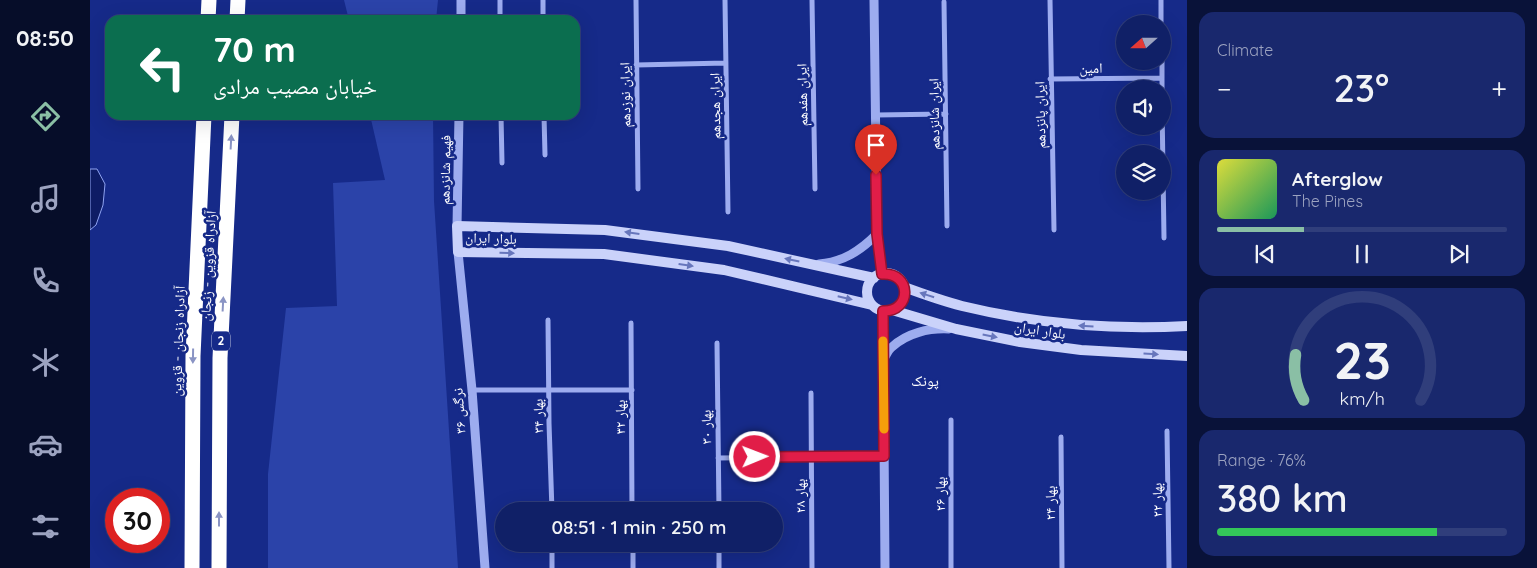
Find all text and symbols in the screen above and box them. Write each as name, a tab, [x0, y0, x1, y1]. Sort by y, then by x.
north arrow	[1116, 15, 1171, 70]
map controls	[1116, 15, 1171, 200]
text: 08:50	[16, 24, 74, 52]
text: 70 m	[213, 27, 296, 71]
icon: left	[130, 35, 195, 100]
text: Climate	[1217, 40, 1273, 60]
street label: امین	[1079, 59, 1103, 77]
street label: ایران نوزدهم	[615, 62, 636, 128]
street label: ایران هفدهم	[792, 63, 813, 127]
text: 23°	[1333, 64, 1389, 112]
text: −	[1217, 71, 1232, 106]
text: +	[1491, 71, 1507, 106]
text: خیابان مصیب مرادی	[213, 72, 377, 100]
street label: ایران هجدهم	[705, 72, 726, 140]
street label: ایران شانزدهم	[924, 78, 945, 150]
button: sound	[1116, 80, 1171, 135]
street label: ایران پانزدهم	[1030, 81, 1051, 149]
icon: directions	[28, 99, 63, 134]
pin	[855, 124, 897, 175]
icon: arrive	[862, 131, 890, 159]
one-way arrow	[227, 134, 235, 150]
street label: فهیم شانزدهم	[435, 135, 456, 205]
button: layers	[1116, 145, 1171, 200]
text: Afterglow	[1292, 167, 1383, 191]
icon: music	[28, 181, 63, 216]
text: The Pines	[1292, 191, 1363, 211]
street label: آزادراه قزوین - زنجان	[196, 210, 220, 322]
street label: بلوار ایران	[465, 228, 517, 248]
one-way arrow	[624, 229, 640, 237]
icon: previous	[1251, 240, 1279, 268]
icon: pause	[1348, 240, 1376, 268]
icon: next	[1445, 240, 1473, 268]
one-way arrow	[499, 249, 515, 257]
one-way arrow	[785, 256, 800, 264]
one-way arrow	[678, 261, 694, 269]
icon: phone	[28, 263, 63, 298]
street label: آزادراه زنجان - قزوین	[167, 285, 189, 397]
one-way arrow	[919, 290, 934, 298]
one-way arrow	[837, 294, 853, 302]
one-way arrow	[219, 296, 227, 312]
street label: بلوار ایران	[1013, 317, 1067, 343]
one-way arrow	[1078, 322, 1094, 330]
text: 23	[1333, 327, 1391, 392]
road number: 2	[212, 332, 230, 351]
one-way arrow	[982, 332, 998, 340]
icon: climate	[28, 345, 63, 380]
one-way arrow	[189, 348, 197, 364]
one-way arrow	[1144, 350, 1160, 358]
district label: پونک	[911, 371, 939, 390]
street label: نرگس ۳۶	[448, 387, 470, 435]
text: km/h	[1339, 387, 1385, 409]
street label: بهار ۳۴	[529, 398, 547, 433]
street label: بهار ۳۲	[611, 400, 629, 434]
street label: بهار ۳۰	[697, 409, 715, 444]
icon: car	[28, 427, 63, 462]
position arrow	[728, 430, 780, 482]
text: Range · 76%	[1217, 450, 1306, 470]
text: 380 km	[1217, 474, 1348, 522]
street label: بهار ۲۶	[931, 477, 949, 511]
street label: بهار ۲۸	[791, 479, 809, 513]
street label: بهار ۲۲	[1148, 482, 1166, 517]
street label: بهار ۲۴	[1041, 486, 1059, 520]
speed limit sign: 30	[105, 488, 170, 553]
icon: filters	[28, 509, 63, 544]
one-way arrow	[215, 511, 223, 527]
text: 08:51 · 1 min · 250 m	[551, 515, 727, 539]

